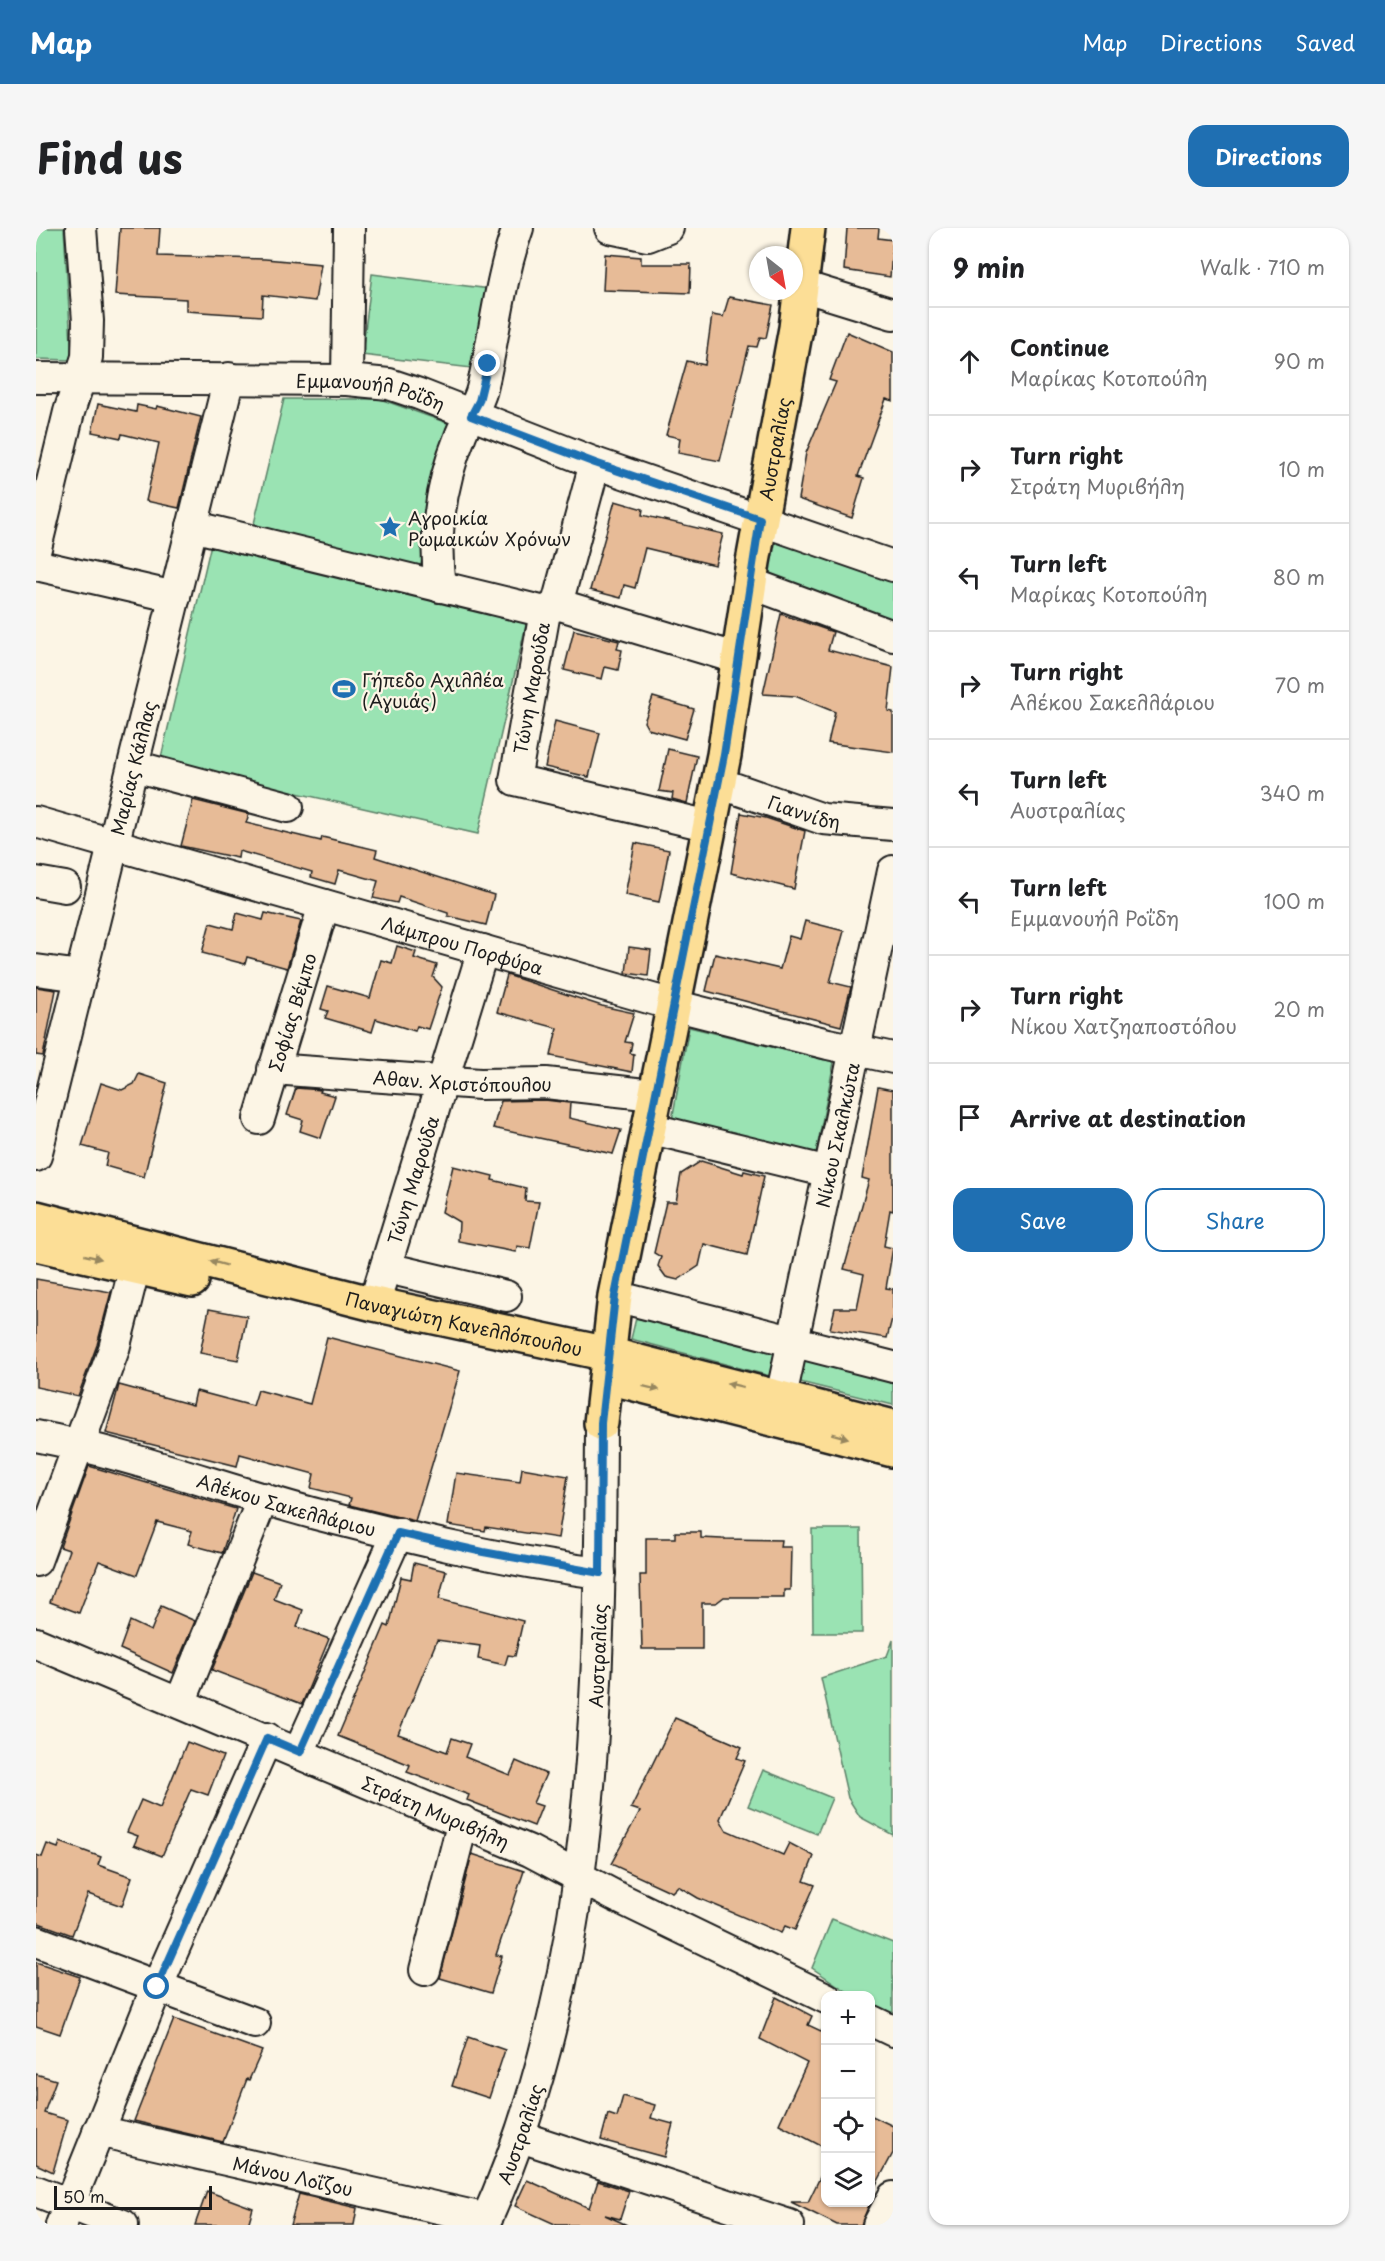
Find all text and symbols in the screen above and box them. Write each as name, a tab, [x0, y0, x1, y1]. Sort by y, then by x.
text: Map	[30, 21, 92, 64]
text: Map	[1082, 26, 1127, 58]
text: Directions	[1160, 26, 1262, 58]
text: Saved	[1295, 26, 1355, 58]
text: Find us	[36, 125, 183, 188]
button: Directions	[1188, 125, 1349, 187]
north arrow	[749, 246, 803, 300]
text: 9 min	[953, 248, 1025, 287]
text: Walk · 710 m	[1200, 252, 1325, 282]
text: Continue	[1010, 330, 1109, 363]
icon: ahead	[953, 345, 986, 378]
text: 90 m	[1274, 346, 1325, 376]
route end	[474, 350, 500, 376]
text: Μαρίκας Κοτοπούλη	[1010, 363, 1208, 393]
street label: Εμμανουήλ Ροΐδη	[296, 366, 449, 417]
street label: Αυστραλίας	[751, 395, 797, 502]
text: Turn right	[1010, 438, 1123, 471]
icon: right	[953, 453, 986, 486]
text: 10 m	[1278, 454, 1325, 484]
text: Στράτη Μυριβήλη	[1010, 471, 1185, 501]
place label: Αγροικία Ρωμαικών Χρόνων	[408, 504, 571, 552]
place icon: Αγροικία Ρωμαικών Χρόνων	[377, 514, 403, 540]
text: Turn left	[1010, 546, 1107, 579]
icon: left	[953, 561, 986, 594]
text: 80 m	[1273, 562, 1325, 592]
text: Μαρίκας Κοτοπούλη	[1010, 579, 1208, 609]
street label: Τώνη Μαρούδα	[506, 620, 556, 756]
text: Turn right	[1010, 654, 1123, 687]
place label: Γήπεδο Αχιλλέα (Αγυιάς)	[362, 666, 504, 714]
icon: right	[953, 669, 986, 702]
text: 70 m	[1275, 670, 1325, 700]
sports icon: Γήπεδο Αχιλλέα (Αγυιάς)	[331, 676, 357, 702]
text: Αλέκου Σακελλάριου	[1010, 687, 1215, 717]
street label: Μαρίας Κάλλας	[103, 698, 162, 838]
text: Turn left	[1010, 762, 1107, 795]
icon: left	[953, 777, 986, 810]
text: 340 m	[1260, 778, 1325, 808]
street label: Γιαννίδη	[764, 788, 841, 834]
text: Αυστραλίας	[1010, 795, 1126, 825]
text: Turn left	[1010, 870, 1107, 903]
icon: left	[953, 885, 986, 918]
text: 100 m	[1264, 886, 1325, 916]
text: Εμμανουήλ Ροΐδη	[1010, 903, 1179, 933]
street label: Λάμπρου Πορφύρα	[379, 909, 547, 981]
street label: Σοφίας Βέμπο	[261, 949, 322, 1074]
text: Turn right	[1010, 978, 1123, 1011]
icon: right	[953, 993, 986, 1026]
text: 20 m	[1273, 994, 1325, 1024]
text: Νίκου Χατζηαποστόλου	[1010, 1011, 1237, 1041]
street label: Νίκου Σκαλκώτα	[808, 1059, 865, 1210]
street label: Αθαν. Χριστόπουλου	[372, 1063, 553, 1098]
icon: arrive	[953, 1101, 986, 1134]
text: Arrive at destination	[1010, 1101, 1246, 1134]
street label: Τώνη Μαρούδα	[380, 1112, 445, 1247]
button: Save	[953, 1188, 1133, 1252]
button: Share	[1145, 1188, 1325, 1252]
one-way arrow	[84, 1252, 102, 1262]
one-way arrow	[209, 1258, 227, 1268]
street label: Παναγιώτη Κανελλόπουλου	[343, 1284, 585, 1362]
one-way arrow	[726, 1380, 744, 1390]
one-way arrow	[642, 1384, 660, 1393]
one-way arrow	[831, 1432, 849, 1441]
street label: Αλέκου Σακελλάριου	[194, 1466, 379, 1542]
street label: Αυστραλίας	[581, 1603, 612, 1709]
street label: Στράτη Μυριβήλη	[358, 1768, 514, 1854]
route start	[143, 1973, 169, 1999]
map controls	[821, 1991, 875, 2207]
button: +	[821, 1991, 875, 2045]
button: −	[821, 2045, 875, 2099]
street label: Αυστραλίας	[489, 2080, 549, 2188]
button: locate	[821, 2099, 875, 2153]
street label: Μάνου Λοΐζου	[230, 2148, 356, 2202]
button: layers	[821, 2153, 875, 2207]
scale bar	[54, 2183, 212, 2210]
text: 50 m	[63, 2184, 104, 2208]

